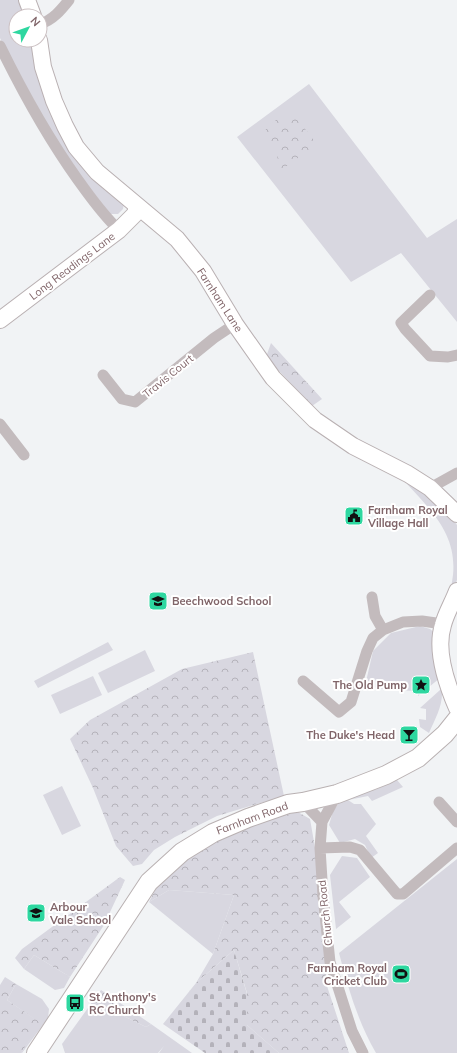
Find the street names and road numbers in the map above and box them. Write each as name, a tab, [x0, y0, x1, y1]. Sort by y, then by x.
street label: Long Readings Lane	[26, 229, 118, 303]
street label: Farnham Lane	[194, 265, 246, 335]
street label: Travis Court	[140, 351, 196, 401]
street label: Farnham Road	[214, 799, 290, 837]
street label: Church Road	[315, 879, 335, 947]

